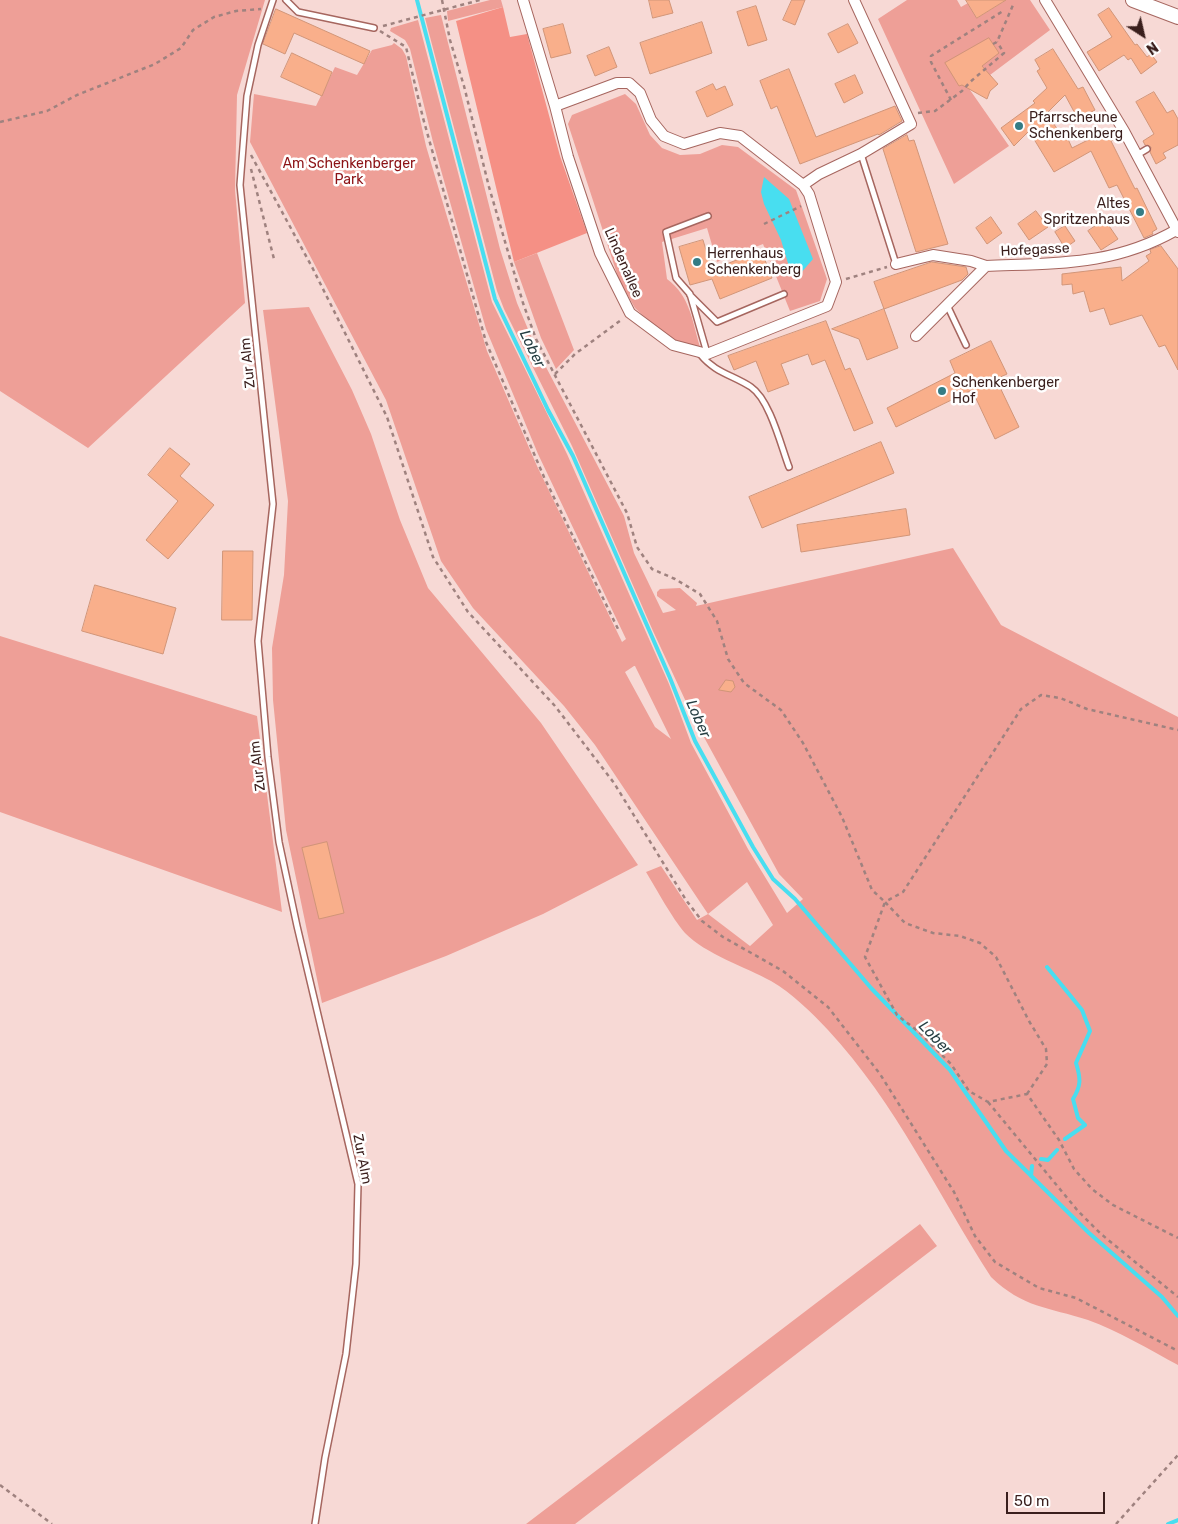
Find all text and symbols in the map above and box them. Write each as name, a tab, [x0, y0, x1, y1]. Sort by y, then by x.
north arrow	[1118, 10, 1168, 60]
text: N	[1143, 38, 1161, 58]
place label: Pfarrscheune Schenkenberg	[1029, 110, 1123, 142]
marker: Pfarrscheune Schenkenberg	[1013, 120, 1025, 132]
park label: Am Schenkenberger Park	[283, 156, 415, 188]
place label: Altes Spritzenhaus	[1044, 196, 1130, 228]
marker: Altes Spritzenhaus	[1134, 206, 1146, 218]
street label: Lindenallee	[600, 225, 646, 301]
street label: Hofegasse	[1000, 240, 1070, 260]
place label: Herrenhaus Schenkenberg	[707, 246, 801, 278]
marker: Herrenhaus Schenkenberg	[691, 256, 703, 268]
water label: Lober	[515, 327, 549, 371]
street label: Zur Alm	[237, 337, 259, 389]
place label: Schenkenberger Hof	[952, 375, 1059, 408]
marker: Schenkenberger Hof	[936, 385, 948, 397]
water label: Lober	[682, 697, 714, 741]
street label: Zur Alm	[247, 740, 269, 792]
water label: Lober	[915, 1017, 955, 1059]
street label: Zur Alm	[349, 1133, 375, 1185]
scale bar	[1008, 1482, 1107, 1514]
text: 50 m	[1014, 1492, 1049, 1510]

